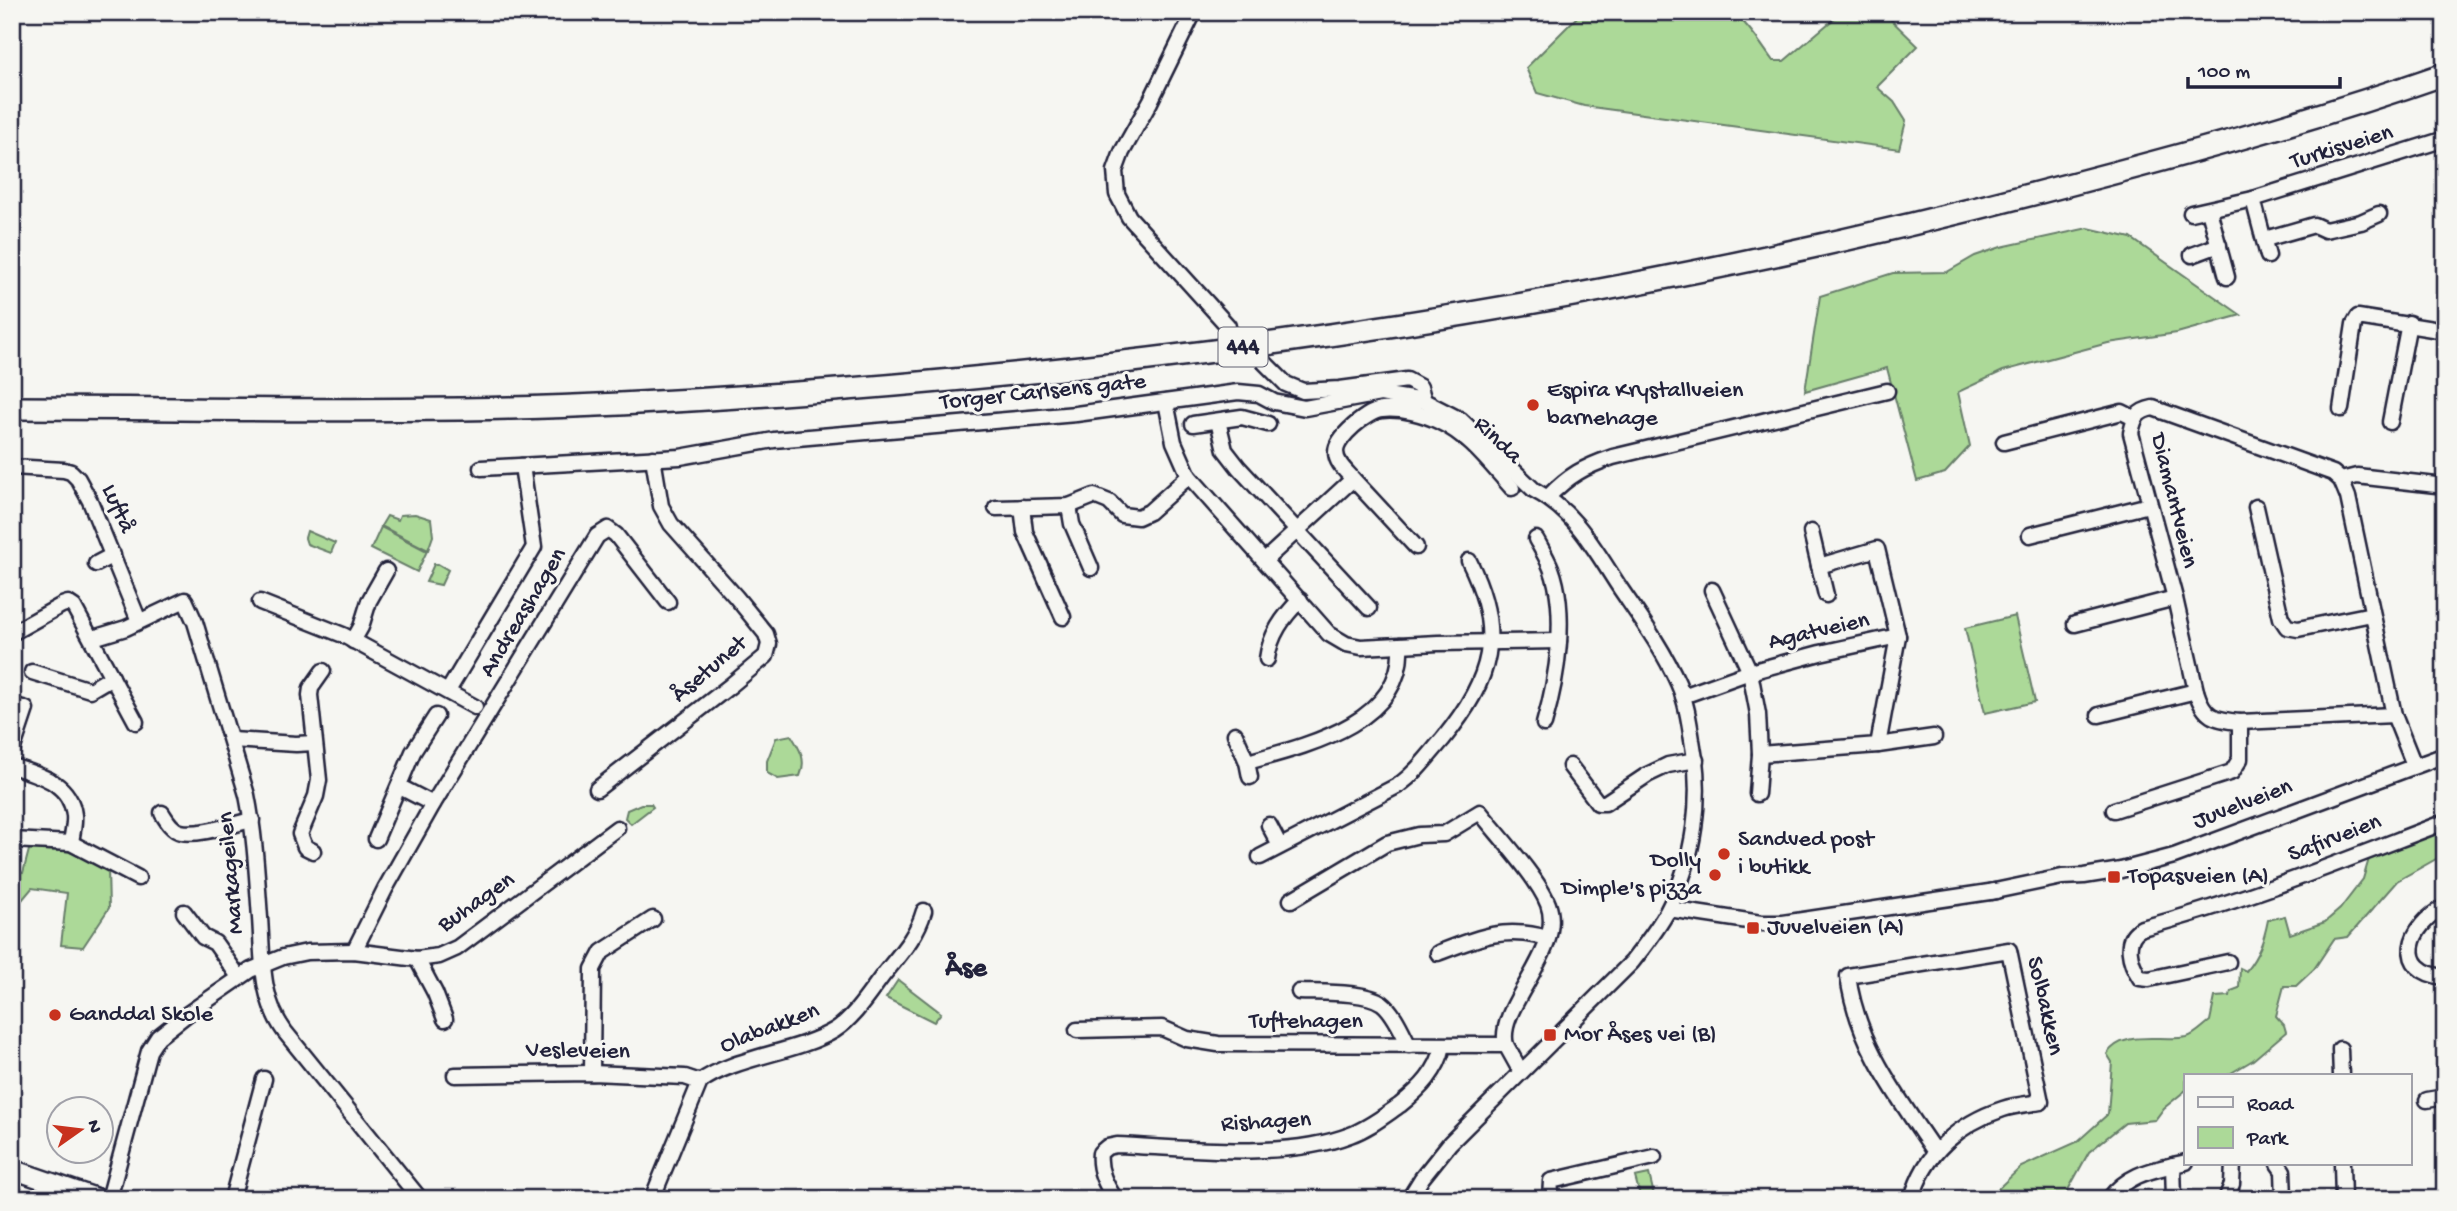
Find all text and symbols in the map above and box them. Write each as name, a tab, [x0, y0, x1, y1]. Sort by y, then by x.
scale bar	[2188, 46, 2340, 90]
text: 100 m	[2197, 61, 2250, 86]
street label: Turkisveien	[2285, 119, 2397, 178]
road number: 444	[1218, 328, 1268, 366]
street label: Torger Carlsens gate	[937, 368, 1148, 418]
place label: Espira Krystallveien barnehage	[1547, 377, 1744, 434]
marker: Espira Krystallveien barnehage	[1525, 397, 1541, 413]
street label: Rinda	[1467, 411, 1528, 472]
street label: Diamantveien	[2142, 429, 2204, 572]
street label: Luftå	[93, 480, 141, 539]
street label: Andreashagen	[474, 542, 574, 683]
street label: Agatveien	[1766, 606, 1873, 658]
street label: Åsetunet	[666, 629, 755, 710]
street label: Juvelveien	[2189, 773, 2297, 837]
street label: Safirveien	[2284, 808, 2386, 870]
street label: Markageilen	[212, 810, 252, 935]
place label: Sandved post i butikk	[1738, 826, 1876, 883]
marker: Sandved post i butikk	[1716, 846, 1732, 862]
place label: Dolly Dimple's pizza	[1560, 847, 1702, 904]
place label: Topasveien (A)	[2126, 863, 2269, 892]
street label: Buhagen	[432, 866, 522, 940]
marker: Dolly Dimple's pizza	[1707, 867, 1723, 883]
marker: Topasveien (A)	[2106, 869, 2122, 885]
place label: Juvelveien (A)	[1767, 914, 1905, 943]
marker: Juvelveien (A)	[1745, 920, 1761, 936]
district label: Åse	[944, 951, 988, 986]
street label: Solbakken	[2019, 954, 2070, 1059]
street label: Olabakken	[716, 997, 824, 1061]
place label: Ganddal Skole	[69, 1001, 214, 1030]
marker: Ganddal Skole	[47, 1007, 63, 1023]
street label: Tuftehagen	[1247, 1008, 1363, 1037]
place label: Mor Åses vei (B)	[1564, 1021, 1717, 1050]
marker: Mor Åses vei (B)	[1542, 1027, 1558, 1043]
street label: Vesleveien	[525, 1037, 631, 1067]
legend	[2184, 1074, 2412, 1166]
text: Road	[2247, 1094, 2295, 1119]
north arrow	[46, 1096, 116, 1166]
street label: Rishagen	[1220, 1106, 1312, 1140]
text: N	[80, 1118, 106, 1136]
text: Park	[2246, 1128, 2290, 1153]

